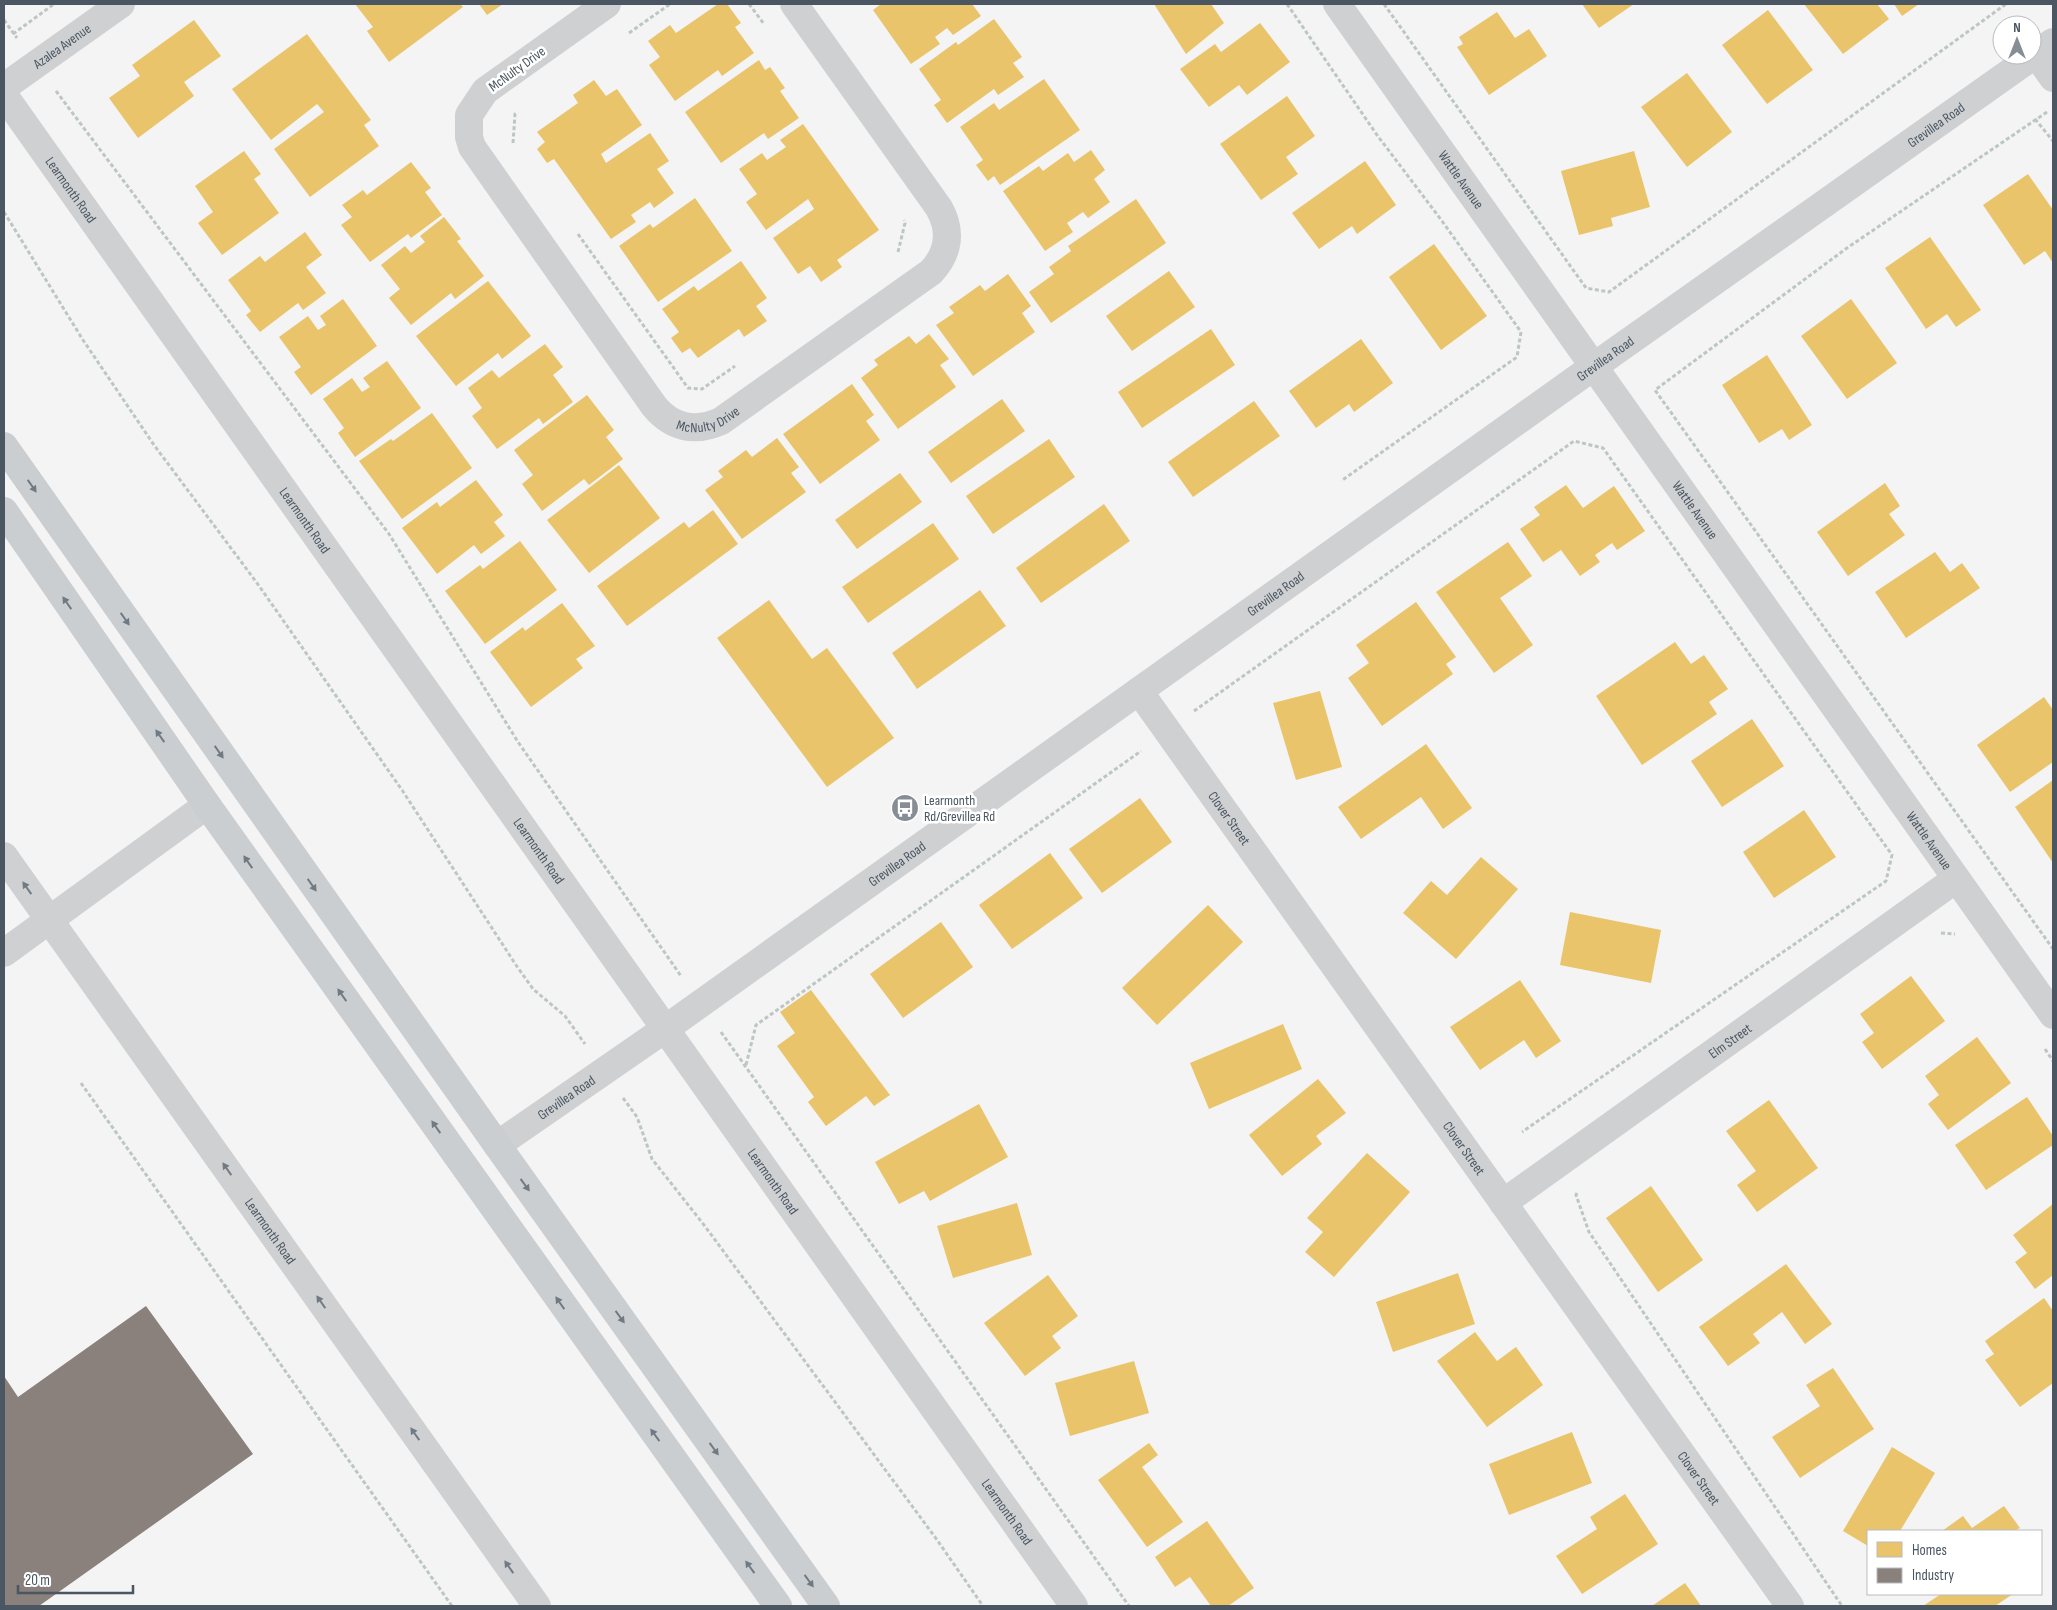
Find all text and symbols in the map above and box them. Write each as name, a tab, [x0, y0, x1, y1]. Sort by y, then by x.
north arrow	[1992, 15, 2042, 65]
text: N	[2013, 19, 2021, 36]
street label: Azalea Avenue	[29, 20, 94, 73]
street label: McNulty Drive	[485, 43, 549, 95]
street label: Grevillea Road	[1904, 99, 1968, 151]
street label: Wattle Avenue	[1435, 147, 1488, 212]
street label: Learmonth Road	[42, 153, 100, 226]
street label: Grevillea Road	[1573, 332, 1637, 384]
street label: McNulty Drive	[674, 402, 743, 436]
street label: Wattle Avenue	[1669, 478, 1722, 542]
one-way arrow	[27, 479, 37, 493]
street label: Learmonth Road	[276, 484, 334, 557]
street label: Grevillea Road	[1244, 567, 1307, 620]
one-way arrow	[62, 596, 72, 610]
one-way arrow	[120, 612, 130, 626]
one-way arrow	[155, 730, 165, 743]
one-way arrow	[214, 745, 224, 759]
street label: Clover Street	[1205, 788, 1254, 848]
place label: Learmonth Rd/Grevillea Rd	[924, 792, 995, 825]
bus stop icon: Learmonth Rd/Grevillea Rd	[890, 793, 920, 823]
street label: Wattle Avenue	[1903, 808, 1956, 873]
street label: Learmonth Road	[510, 814, 568, 887]
street label: Grevillea Road	[865, 837, 929, 890]
one-way arrow	[243, 855, 253, 869]
one-way arrow	[307, 878, 317, 892]
one-way arrow	[22, 881, 32, 895]
one-way arrow	[337, 988, 347, 1001]
street label: Elm Street	[1705, 1019, 1755, 1062]
street label: Grevillea Road	[534, 1071, 598, 1123]
street label: Clover Street	[1439, 1118, 1489, 1178]
one-way arrow	[431, 1120, 441, 1134]
street label: Learmonth Road	[744, 1145, 802, 1218]
one-way arrow	[222, 1162, 232, 1176]
one-way arrow	[520, 1178, 530, 1192]
street label: Learmonth Road	[241, 1195, 300, 1267]
one-way arrow	[316, 1295, 326, 1309]
one-way arrow	[555, 1296, 565, 1309]
one-way arrow	[614, 1310, 625, 1323]
one-way arrow	[410, 1427, 420, 1441]
one-way arrow	[650, 1428, 660, 1441]
one-way arrow	[709, 1442, 719, 1456]
street label: Clover Street	[1674, 1448, 1724, 1508]
street label: Learmonth Road	[978, 1475, 1036, 1548]
legend	[1867, 1530, 2042, 1595]
text: Homes	[1912, 1541, 1947, 1560]
one-way arrow	[504, 1560, 514, 1573]
one-way arrow	[744, 1561, 755, 1574]
scale bar	[18, 1562, 132, 1594]
text: Industry	[1912, 1566, 1954, 1585]
text: 20 m	[25, 1571, 50, 1590]
one-way arrow	[803, 1574, 814, 1587]

